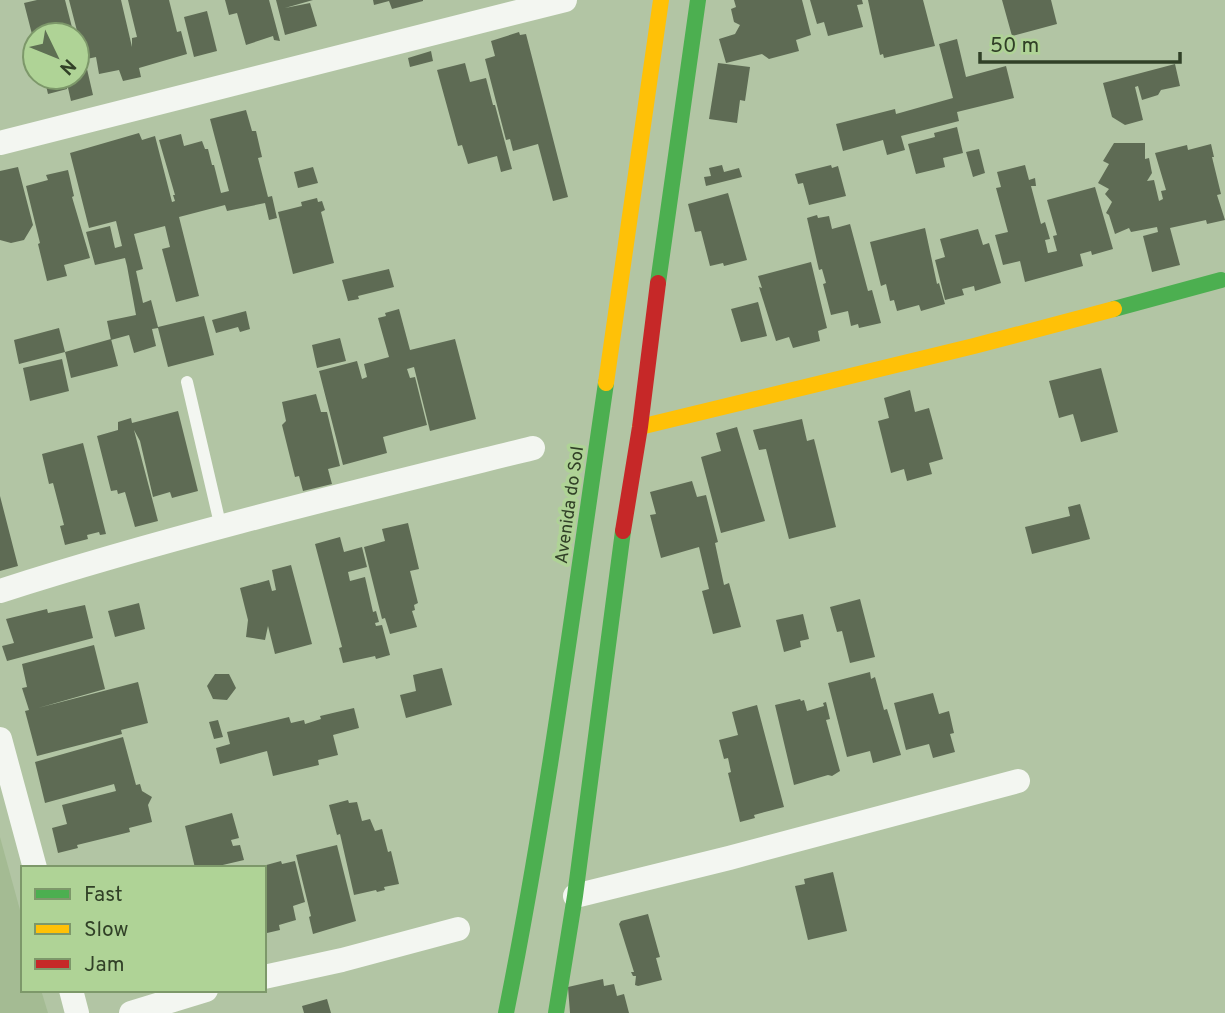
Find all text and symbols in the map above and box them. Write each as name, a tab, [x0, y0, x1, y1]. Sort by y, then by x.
north arrow	[21, 21, 91, 91]
scale bar	[980, 21, 1180, 65]
text: 50 m	[990, 33, 1039, 60]
text: N	[54, 53, 80, 79]
street label: Avenida do Sol	[551, 445, 590, 565]
legend	[21, 866, 266, 992]
text: Fast	[84, 882, 123, 909]
text: Slow	[84, 917, 129, 944]
text: Jam	[84, 952, 125, 979]

